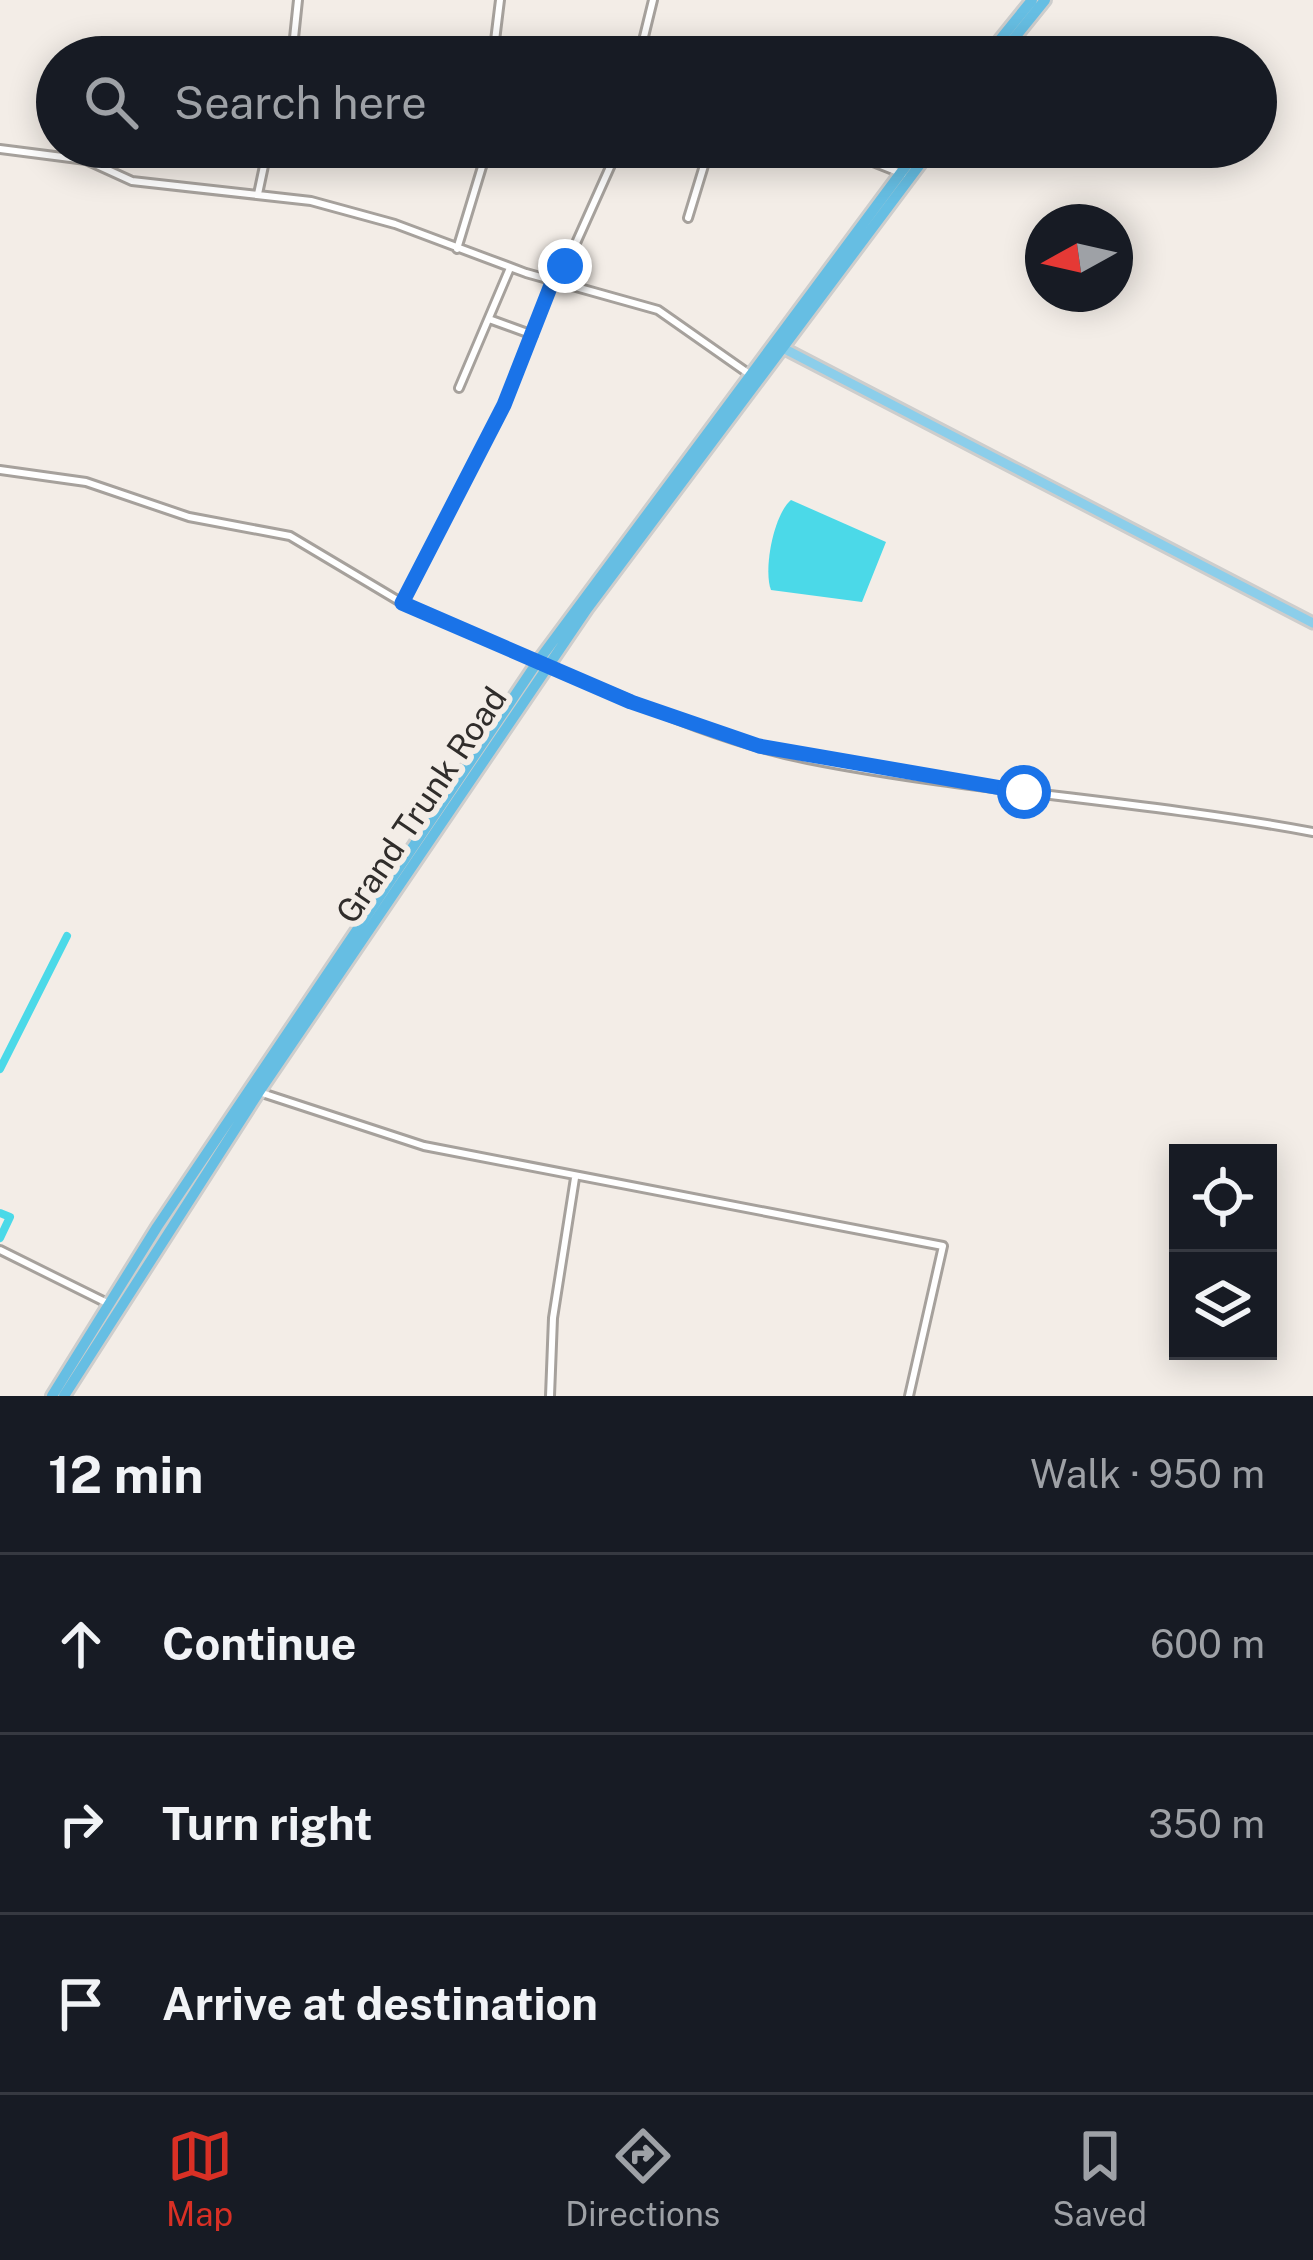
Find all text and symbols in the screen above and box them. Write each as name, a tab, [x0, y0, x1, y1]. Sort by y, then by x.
search box	[36, 36, 1277, 168]
icon: search	[78, 69, 144, 135]
text: Search here	[174, 76, 427, 129]
north arrow	[1025, 204, 1133, 312]
route end	[538, 239, 592, 293]
street label: Grand Trunk Road	[328, 680, 514, 930]
route start	[997, 765, 1051, 819]
map controls	[1169, 1144, 1277, 1360]
button: locate	[1169, 1144, 1277, 1252]
button: layers	[1169, 1252, 1277, 1360]
text: 12 min	[48, 1445, 203, 1504]
text: Walk · 950 m	[1030, 1451, 1265, 1497]
icon: ahead	[48, 1611, 114, 1677]
text: Continue	[162, 1617, 356, 1670]
text: 600 m	[1150, 1621, 1265, 1667]
icon: right	[48, 1791, 114, 1857]
text: Turn right	[162, 1797, 373, 1850]
text: 350 m	[1148, 1801, 1265, 1847]
icon: arrive	[48, 1971, 114, 2037]
text: Arrive at destination	[162, 1977, 598, 2030]
tab: Map	[166, 2123, 233, 2233]
tab: Directions	[565, 2123, 720, 2233]
tab: Saved	[1053, 2123, 1147, 2233]

